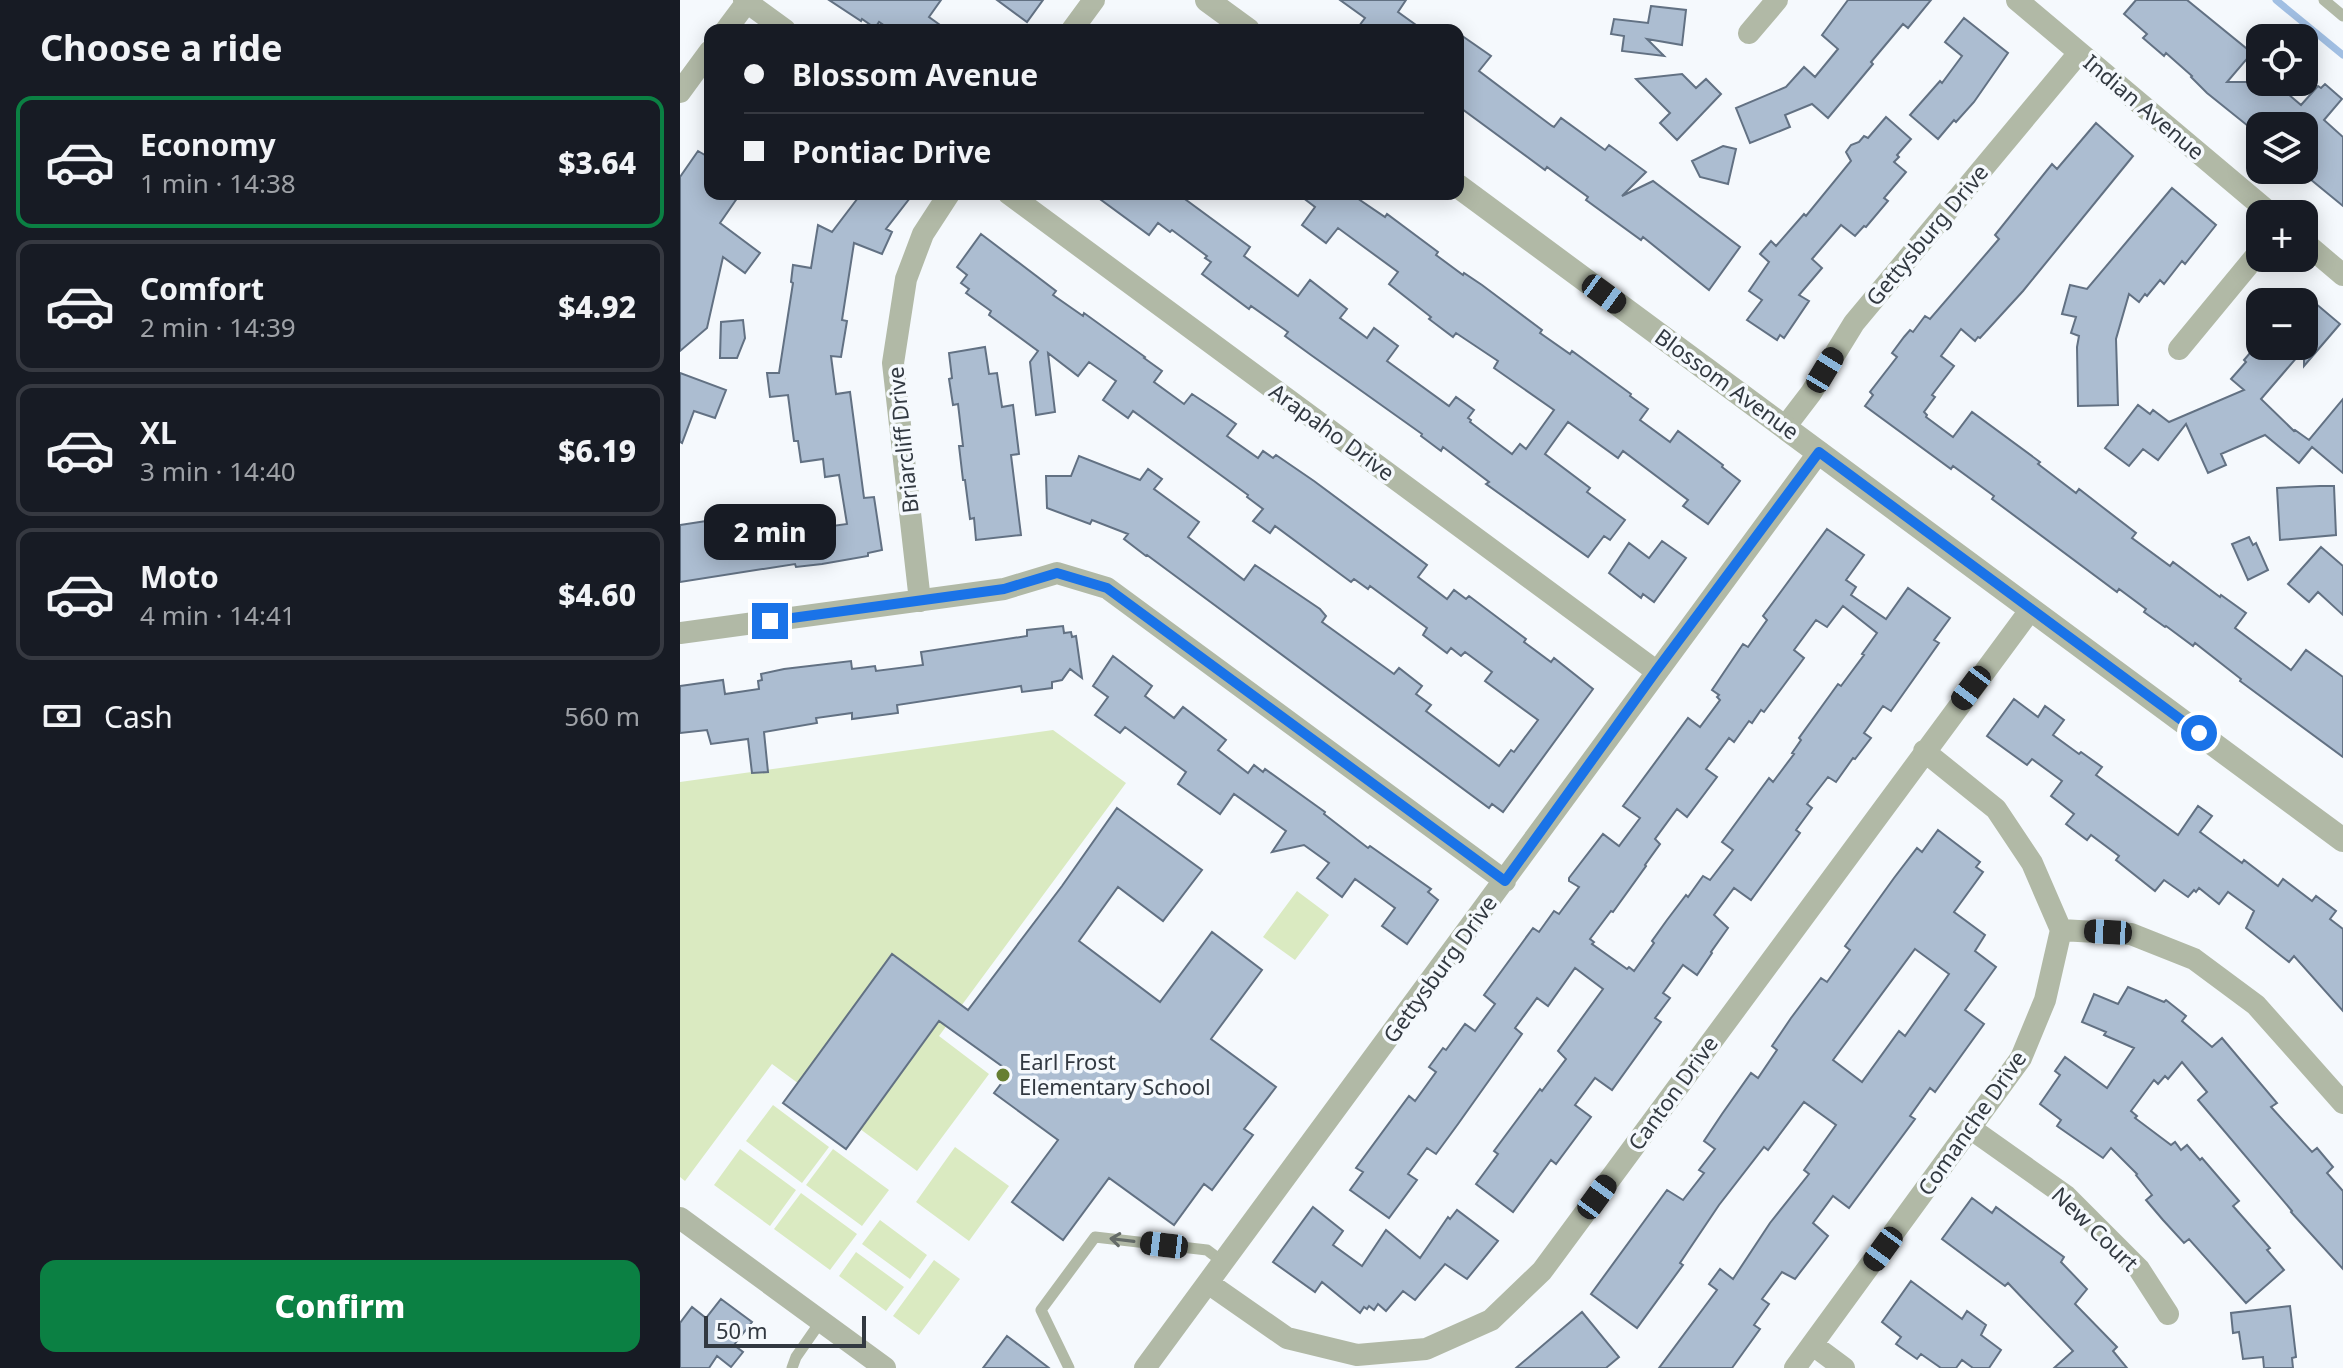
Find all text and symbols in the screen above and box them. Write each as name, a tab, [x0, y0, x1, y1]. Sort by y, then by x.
text: Choose a ride	[40, 23, 282, 72]
map controls	[2246, 24, 2318, 360]
button: locate	[2246, 24, 2318, 96]
street label: Indian Avenue	[2078, 47, 2211, 166]
text: Blossom Avenue	[792, 54, 1038, 95]
button: layers	[2246, 112, 2318, 184]
text: Economy	[140, 124, 276, 165]
icon: car	[44, 126, 116, 198]
text: Pontiac Drive	[792, 131, 992, 172]
text: $3.64	[558, 142, 636, 183]
street label: Gettysburg Drive	[1858, 157, 1994, 311]
text: 1 min · 14:38	[140, 165, 296, 201]
button: +	[2246, 200, 2318, 272]
text: Comfort	[140, 268, 264, 309]
icon: car	[44, 270, 116, 342]
car	[1578, 270, 1630, 318]
text: $4.92	[558, 286, 636, 327]
button: −	[2246, 288, 2318, 360]
text: 2 min · 14:39	[140, 309, 296, 345]
street label: Blossom Avenue	[1650, 321, 1806, 446]
car	[1802, 343, 1848, 397]
street label: Briarcliff Drive	[879, 365, 925, 515]
street label: Arapaho Drive	[1264, 376, 1401, 487]
text: XL	[140, 412, 177, 453]
icon: car	[44, 414, 116, 486]
text: $6.19	[558, 430, 636, 471]
text: 3 min · 14:40	[140, 453, 296, 489]
callout: 2 min	[704, 505, 836, 561]
text: 2 min	[734, 514, 806, 550]
text: Moto	[140, 556, 219, 597]
icon: car	[44, 558, 116, 630]
text: $4.60	[558, 574, 636, 615]
text: 4 min · 14:41	[140, 597, 296, 633]
route end	[752, 603, 788, 639]
car	[1947, 662, 1995, 714]
icon: cash	[40, 694, 84, 738]
text: Cash	[104, 696, 173, 737]
text: 560 m	[564, 698, 640, 734]
route start	[2181, 715, 2217, 751]
street label: Gettysburg Drive	[1375, 889, 1503, 1048]
car	[2083, 919, 2133, 945]
street label: Canton Drive	[1620, 1029, 1724, 1156]
street label: Comanche Drive	[1910, 1044, 2032, 1201]
place label: Earl Frost Elementary School	[1019, 1046, 1211, 1101]
marker: Earl Frost Elementary School	[994, 1066, 1012, 1084]
car	[1573, 1171, 1621, 1223]
street label: New Court	[2046, 1179, 2146, 1277]
car	[1859, 1223, 1907, 1275]
car	[1139, 1230, 1189, 1260]
one-way arrow	[1109, 1232, 1136, 1247]
button: Confirm	[40, 1260, 640, 1352]
scale bar	[704, 1312, 866, 1348]
text: 50 m	[716, 1315, 767, 1345]

